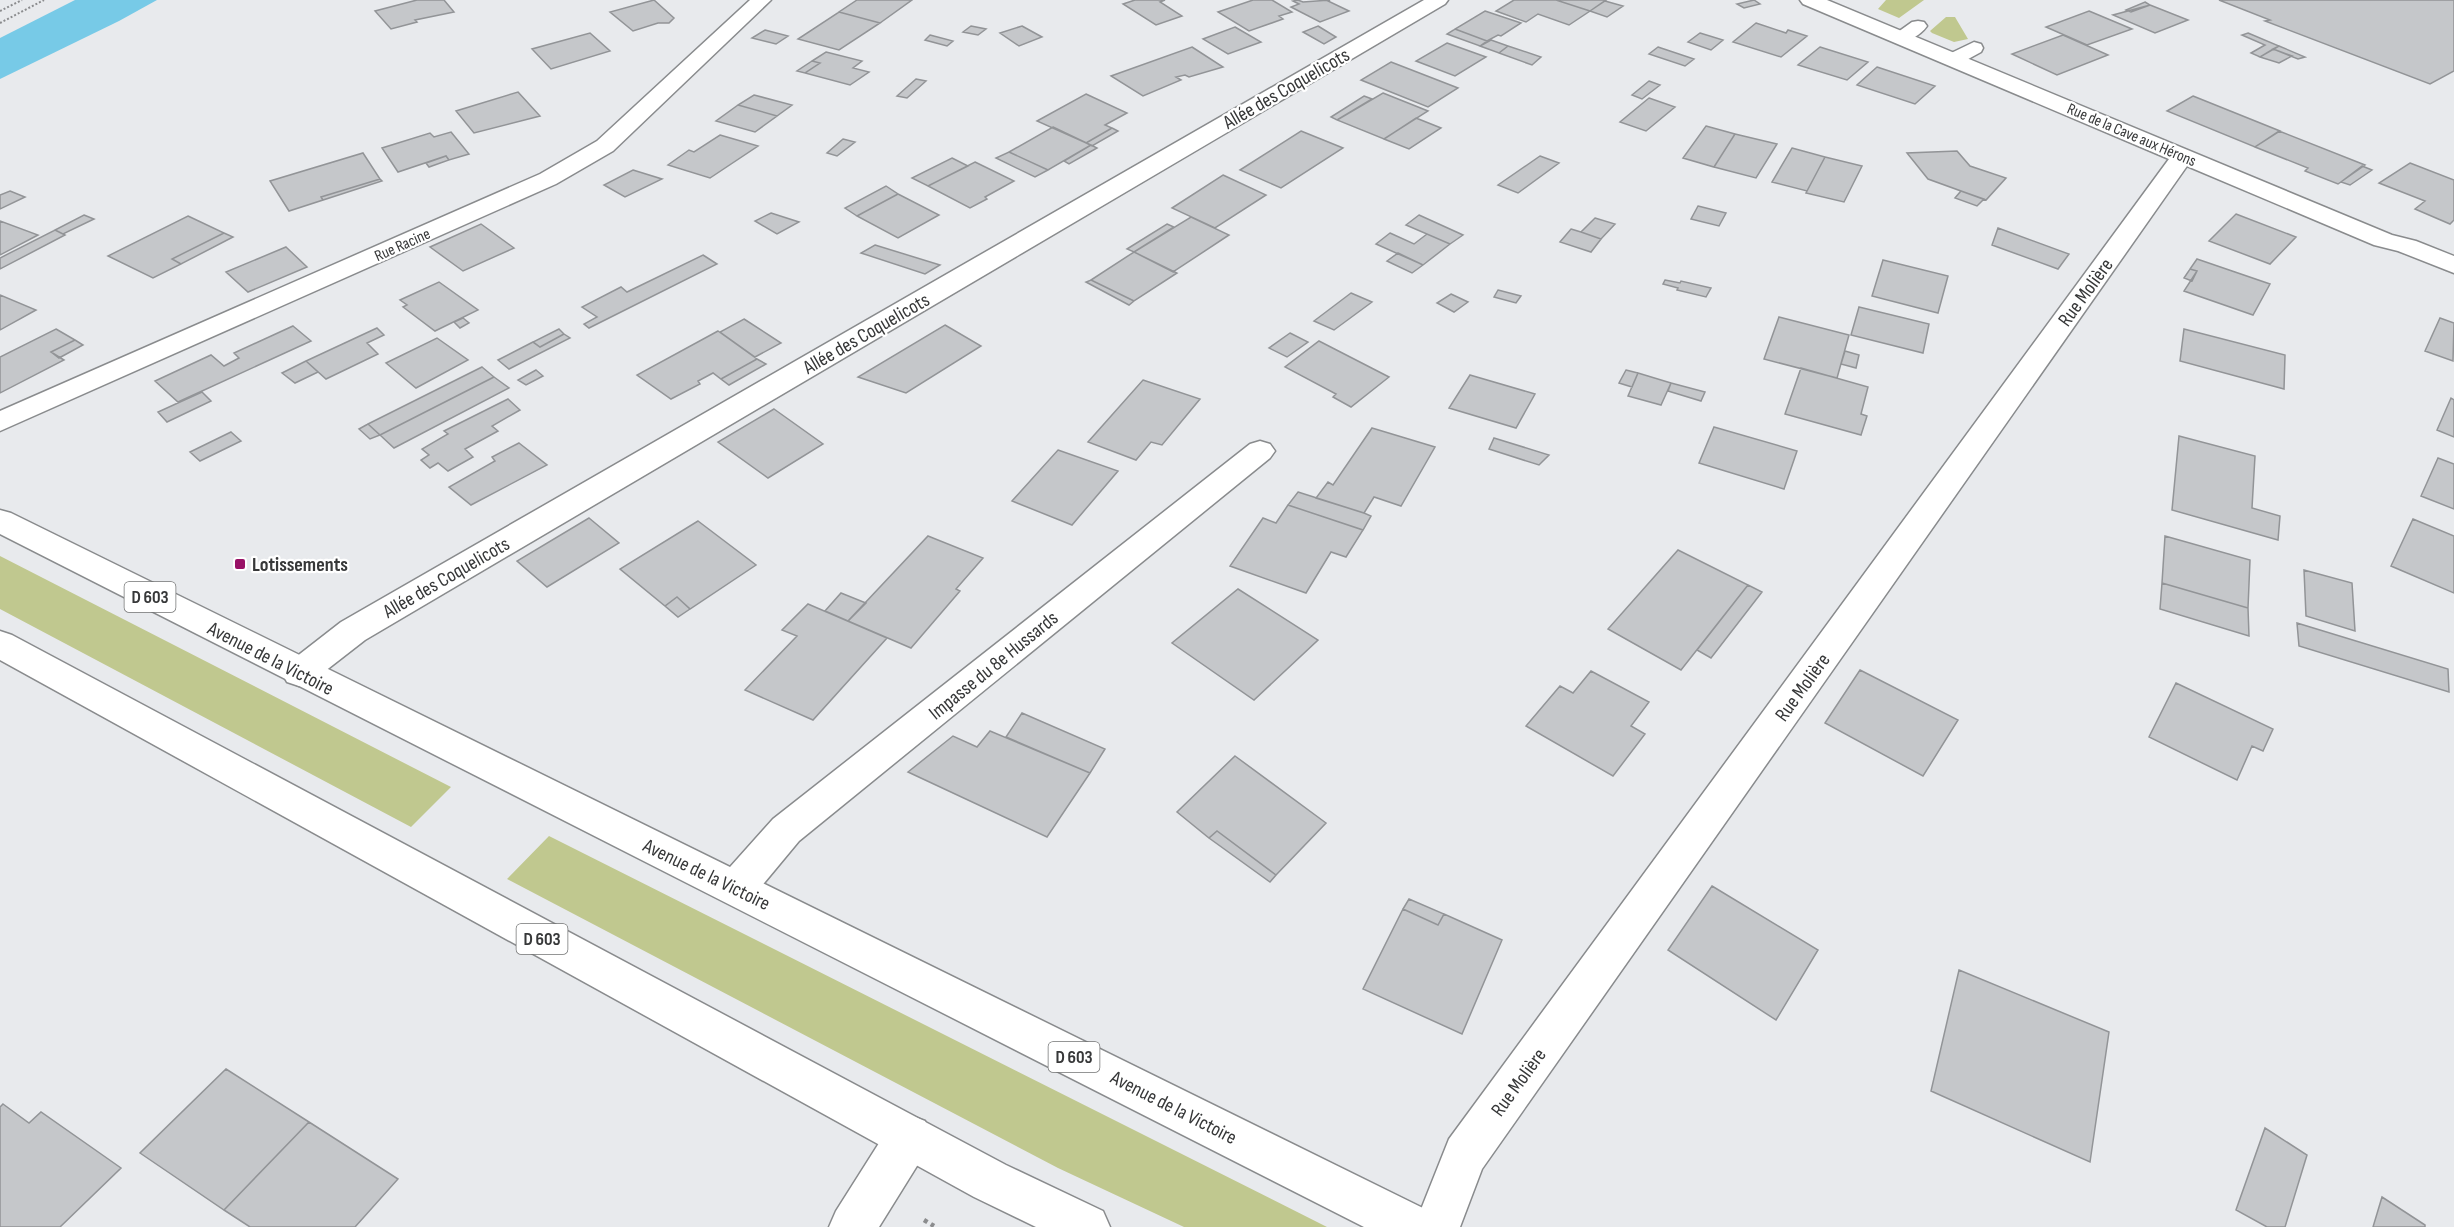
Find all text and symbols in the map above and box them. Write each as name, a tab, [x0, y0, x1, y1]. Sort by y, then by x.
street label: Allée des Coquelicots	[1218, 43, 1354, 135]
street label: Rue de la Cave aux Hérons	[2064, 100, 2199, 171]
street label: Rue Racine	[372, 225, 433, 266]
street label: Rue Molière	[2053, 254, 2119, 331]
street label: Allée des Coquelicots	[798, 288, 934, 380]
street label: Allée des Coquelicots	[378, 532, 514, 624]
place label: Lotissements	[252, 553, 348, 577]
marker: Lotissements	[233, 557, 247, 571]
road number: D 603	[124, 582, 176, 612]
street label: Impasse du 8e Hussards	[924, 606, 1063, 725]
street label: Avenue de la Victoire	[203, 616, 338, 701]
street label: Rue Molière	[1770, 649, 1836, 726]
street label: Avenue de la Victoire	[638, 833, 774, 916]
road number: D 603	[516, 924, 568, 954]
road number: D 603	[1048, 1042, 1100, 1072]
street label: Rue Molière	[1486, 1044, 1552, 1121]
street label: Avenue de la Victoire	[1106, 1065, 1241, 1150]

